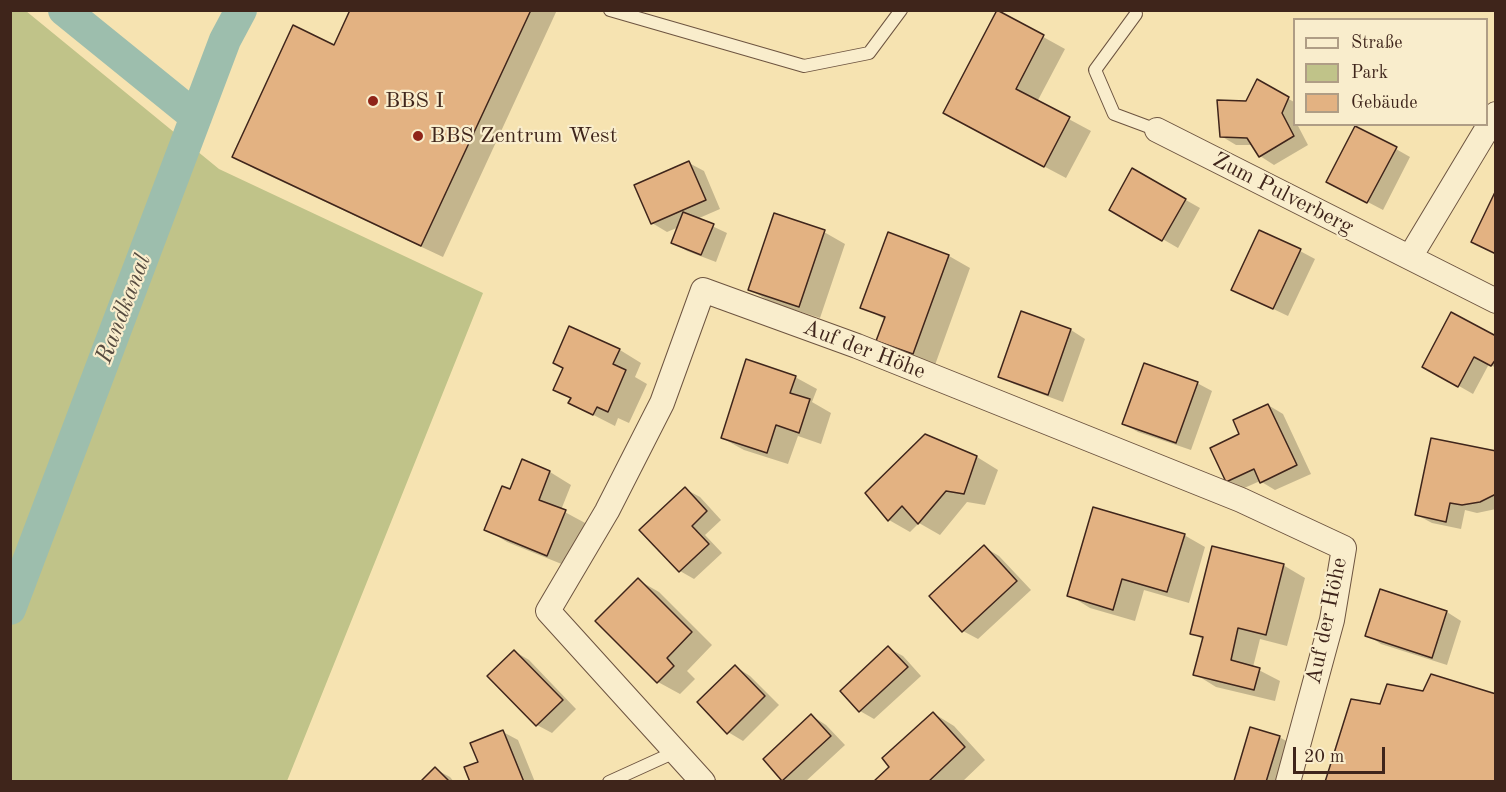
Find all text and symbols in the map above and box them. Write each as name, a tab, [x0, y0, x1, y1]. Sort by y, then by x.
legend	[1293, 18, 1488, 126]
text: Straße	[1351, 34, 1402, 52]
text: Park	[1351, 64, 1388, 82]
place label: BBS I	[385, 88, 444, 114]
marker: BBS I	[366, 94, 380, 108]
text: Gebäude	[1351, 94, 1418, 112]
place label: BBS Zentrum West	[430, 123, 617, 149]
marker: BBS Zentrum West	[411, 129, 425, 143]
street label: Zum Pulverberg	[1208, 147, 1358, 241]
water label: Randkanal	[90, 250, 158, 368]
street label: Auf der Höhe	[799, 315, 929, 385]
street label: Auf der Höhe	[1301, 555, 1353, 687]
scale bar	[1296, 735, 1388, 773]
text: 20 m	[1304, 748, 1344, 766]

